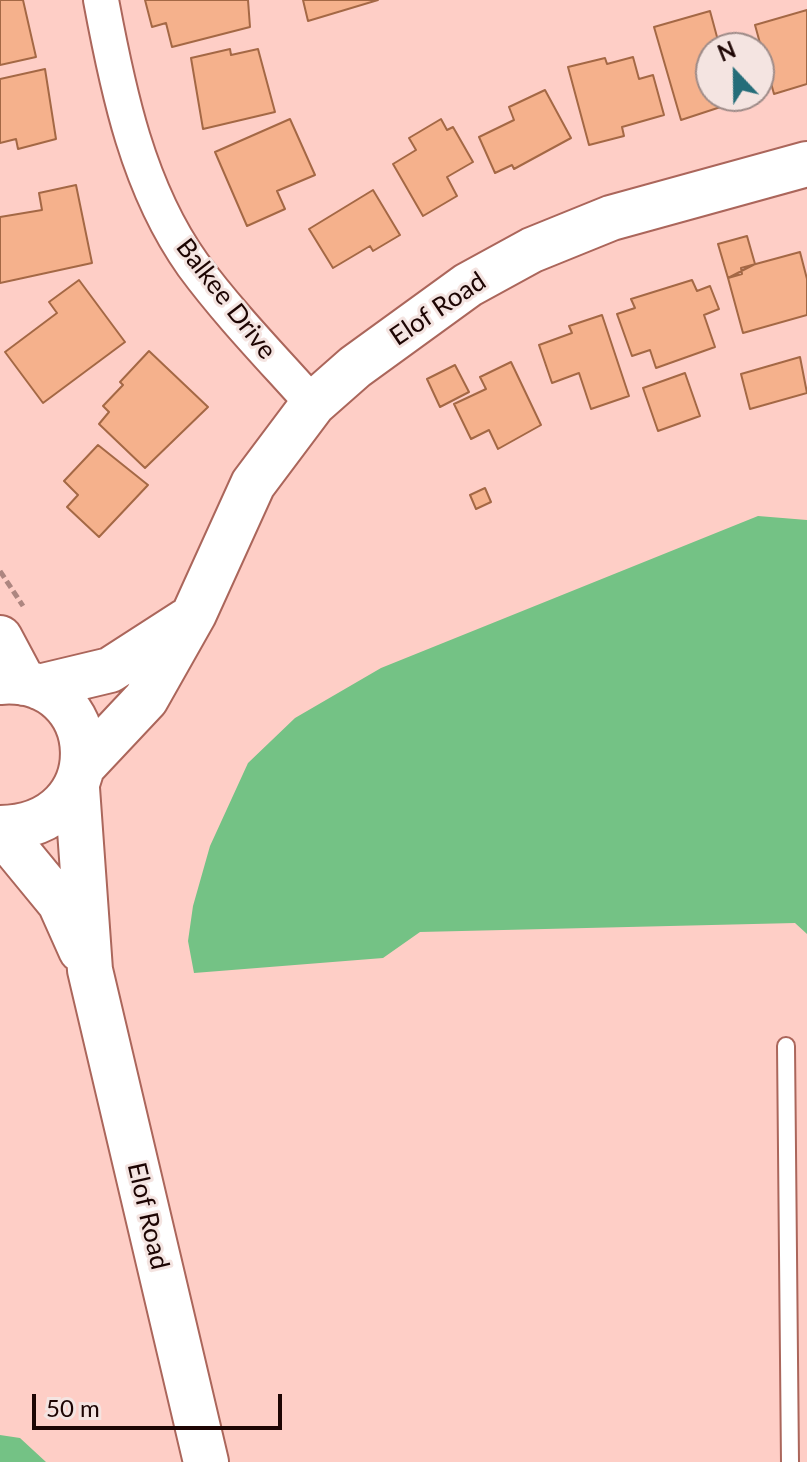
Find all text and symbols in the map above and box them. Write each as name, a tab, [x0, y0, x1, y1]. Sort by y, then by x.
north arrow	[695, 32, 775, 112]
text: N	[714, 35, 739, 67]
street label: Balkee Drive	[169, 233, 283, 365]
street label: Elof Road	[384, 266, 492, 352]
street label: Elof Road	[121, 1159, 175, 1273]
scale bar	[36, 1378, 286, 1428]
text: 50 m	[46, 1393, 100, 1422]

